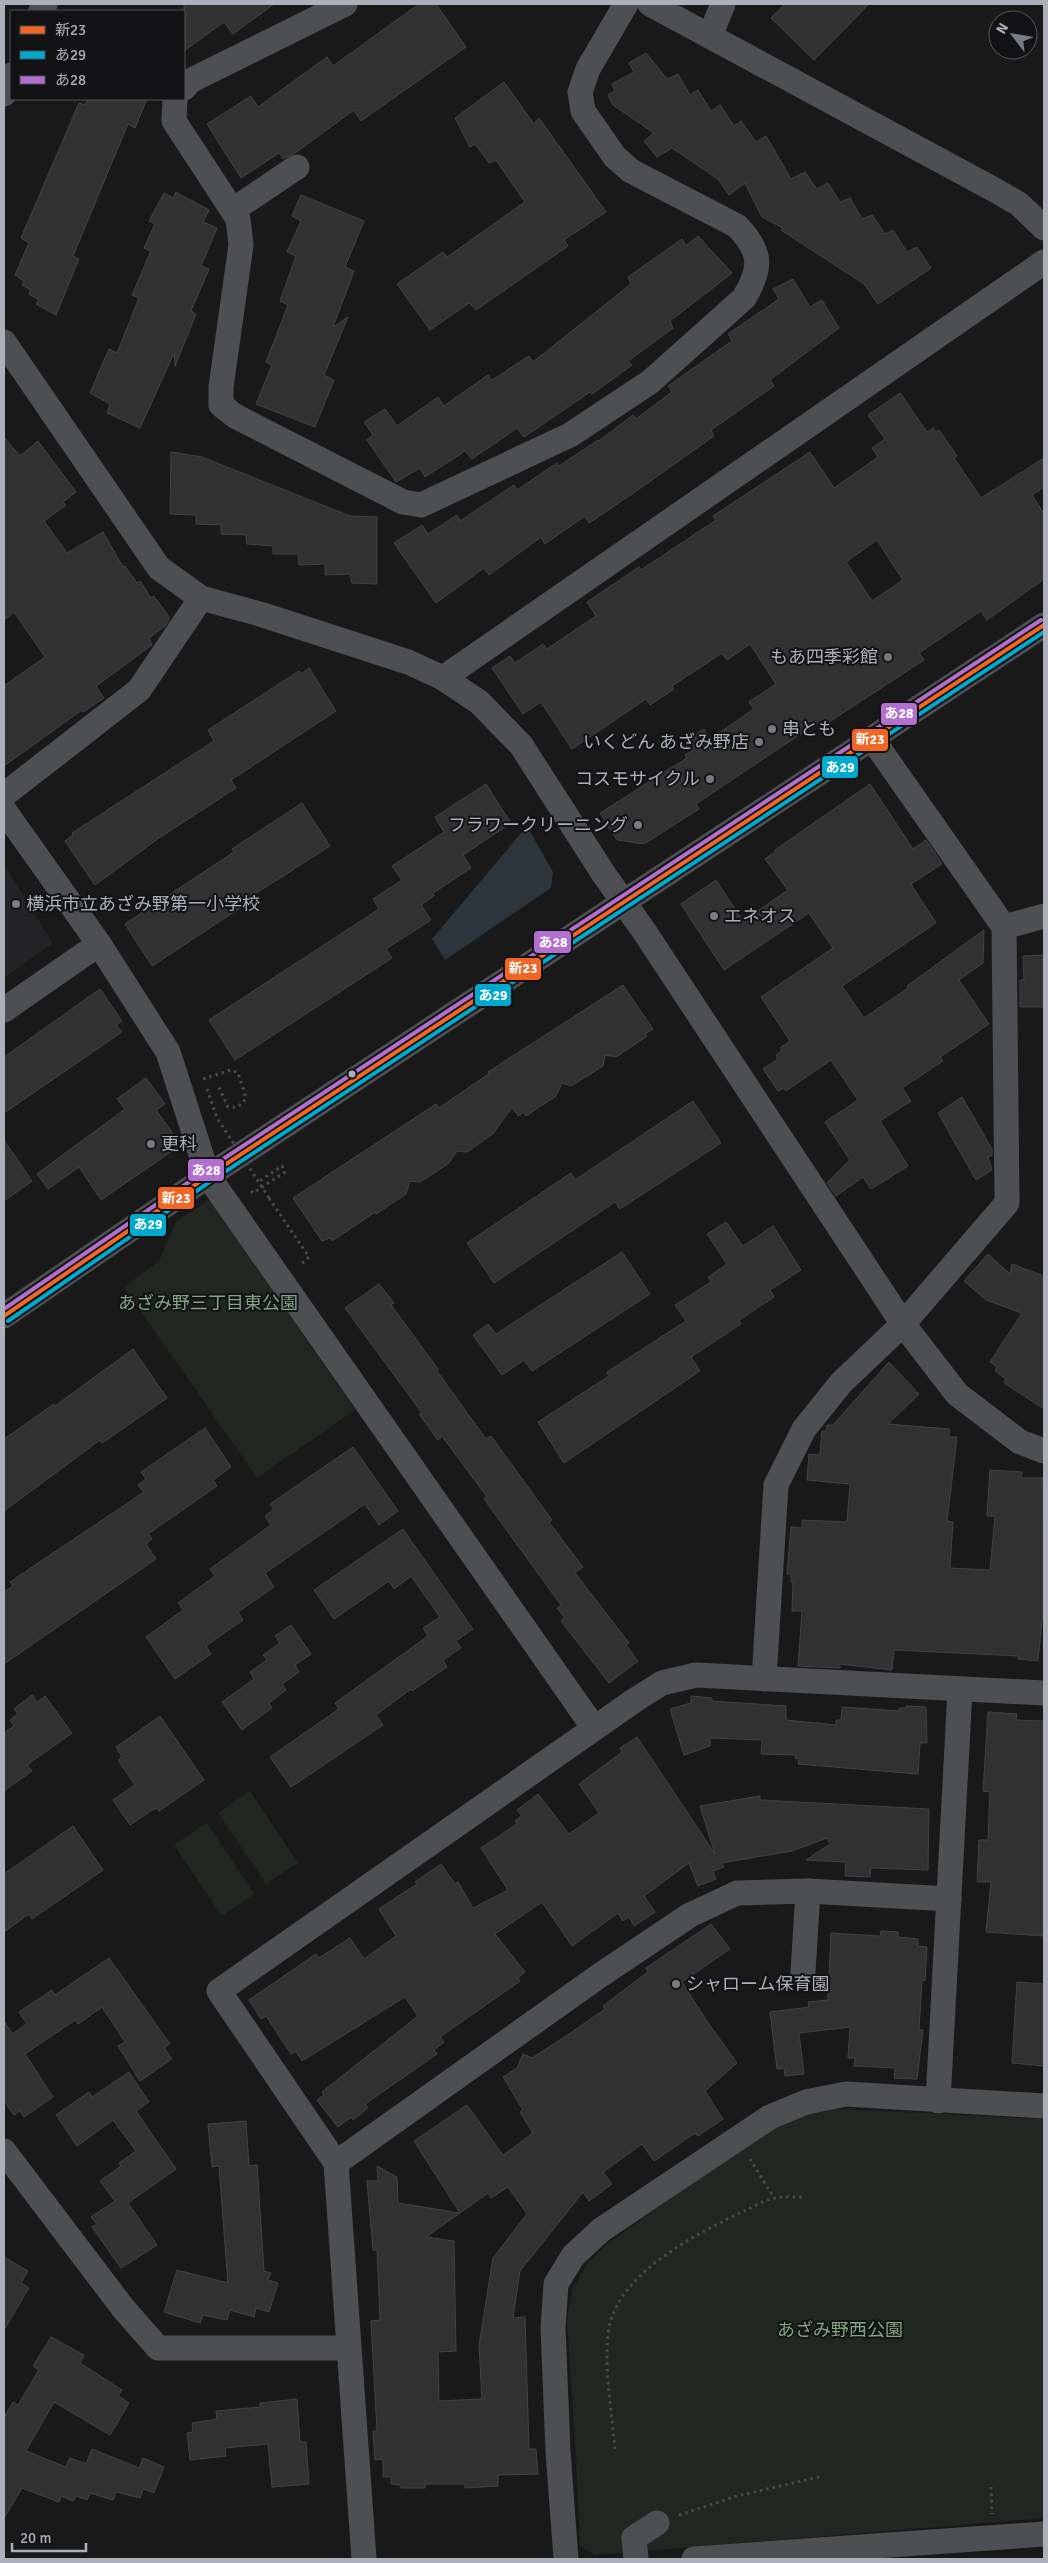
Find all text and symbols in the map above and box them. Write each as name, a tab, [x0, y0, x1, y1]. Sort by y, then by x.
legend	[10, 10, 185, 100]
north arrow	[988, 10, 1038, 60]
text: N	[992, 20, 1012, 37]
text: 新23	[55, 21, 86, 39]
text: あ29	[55, 46, 86, 64]
text: あ28	[55, 71, 86, 89]
place label: もあ四季彩館	[770, 646, 878, 668]
marker: もあ四季彩館	[882, 651, 894, 663]
line badge: あ28	[880, 702, 918, 726]
text: あ28	[884, 705, 914, 722]
place label: 串とも	[782, 718, 836, 740]
marker: 串とも	[766, 723, 778, 735]
line badge: 新23	[851, 728, 889, 752]
place label: いくどん あざみ野店	[583, 731, 749, 753]
text: 新23	[855, 731, 885, 748]
marker: いくどん あざみ野店	[753, 736, 765, 748]
line badge: あ29	[821, 755, 859, 779]
text: あ29	[825, 759, 855, 776]
place label: コスモサイクル	[575, 768, 700, 790]
marker: コスモサイクル	[704, 773, 716, 785]
place label: フラワークリーニング	[448, 814, 628, 836]
marker: フラワークリーニング	[632, 819, 644, 831]
place label: 横浜市立あざみ野第一小学校	[26, 893, 260, 915]
marker: 横浜市立あざみ野第一小学校	[10, 898, 22, 910]
place label: エネオス	[724, 905, 796, 927]
marker: エネオス	[708, 910, 720, 922]
line badge: あ28	[533, 930, 572, 954]
text: あ28	[538, 934, 568, 951]
line badge: 新23	[504, 957, 542, 981]
text: 新23	[508, 960, 538, 977]
line badge: あ29	[474, 983, 512, 1007]
text: あ29	[478, 987, 508, 1004]
unlabelled marker	[347, 1069, 357, 1079]
place label: 更科	[161, 1133, 197, 1155]
marker: 更科	[145, 1138, 157, 1150]
line badge: あ28	[187, 1158, 225, 1182]
text: あ28	[191, 1162, 221, 1179]
line badge: 新23	[157, 1186, 195, 1210]
text: 新23	[161, 1190, 191, 1207]
line badge: あ29	[129, 1213, 167, 1237]
text: あ29	[133, 1216, 163, 1233]
park label: あざみ野三丁目東公園	[118, 1292, 298, 1314]
place label: シャローム保育園	[686, 1973, 829, 1995]
marker: シャローム保育園	[670, 1978, 682, 1990]
park label: あざみ野西公園	[777, 2319, 903, 2341]
scale bar	[12, 2520, 86, 2552]
text: 20 m	[20, 2529, 51, 2547]

